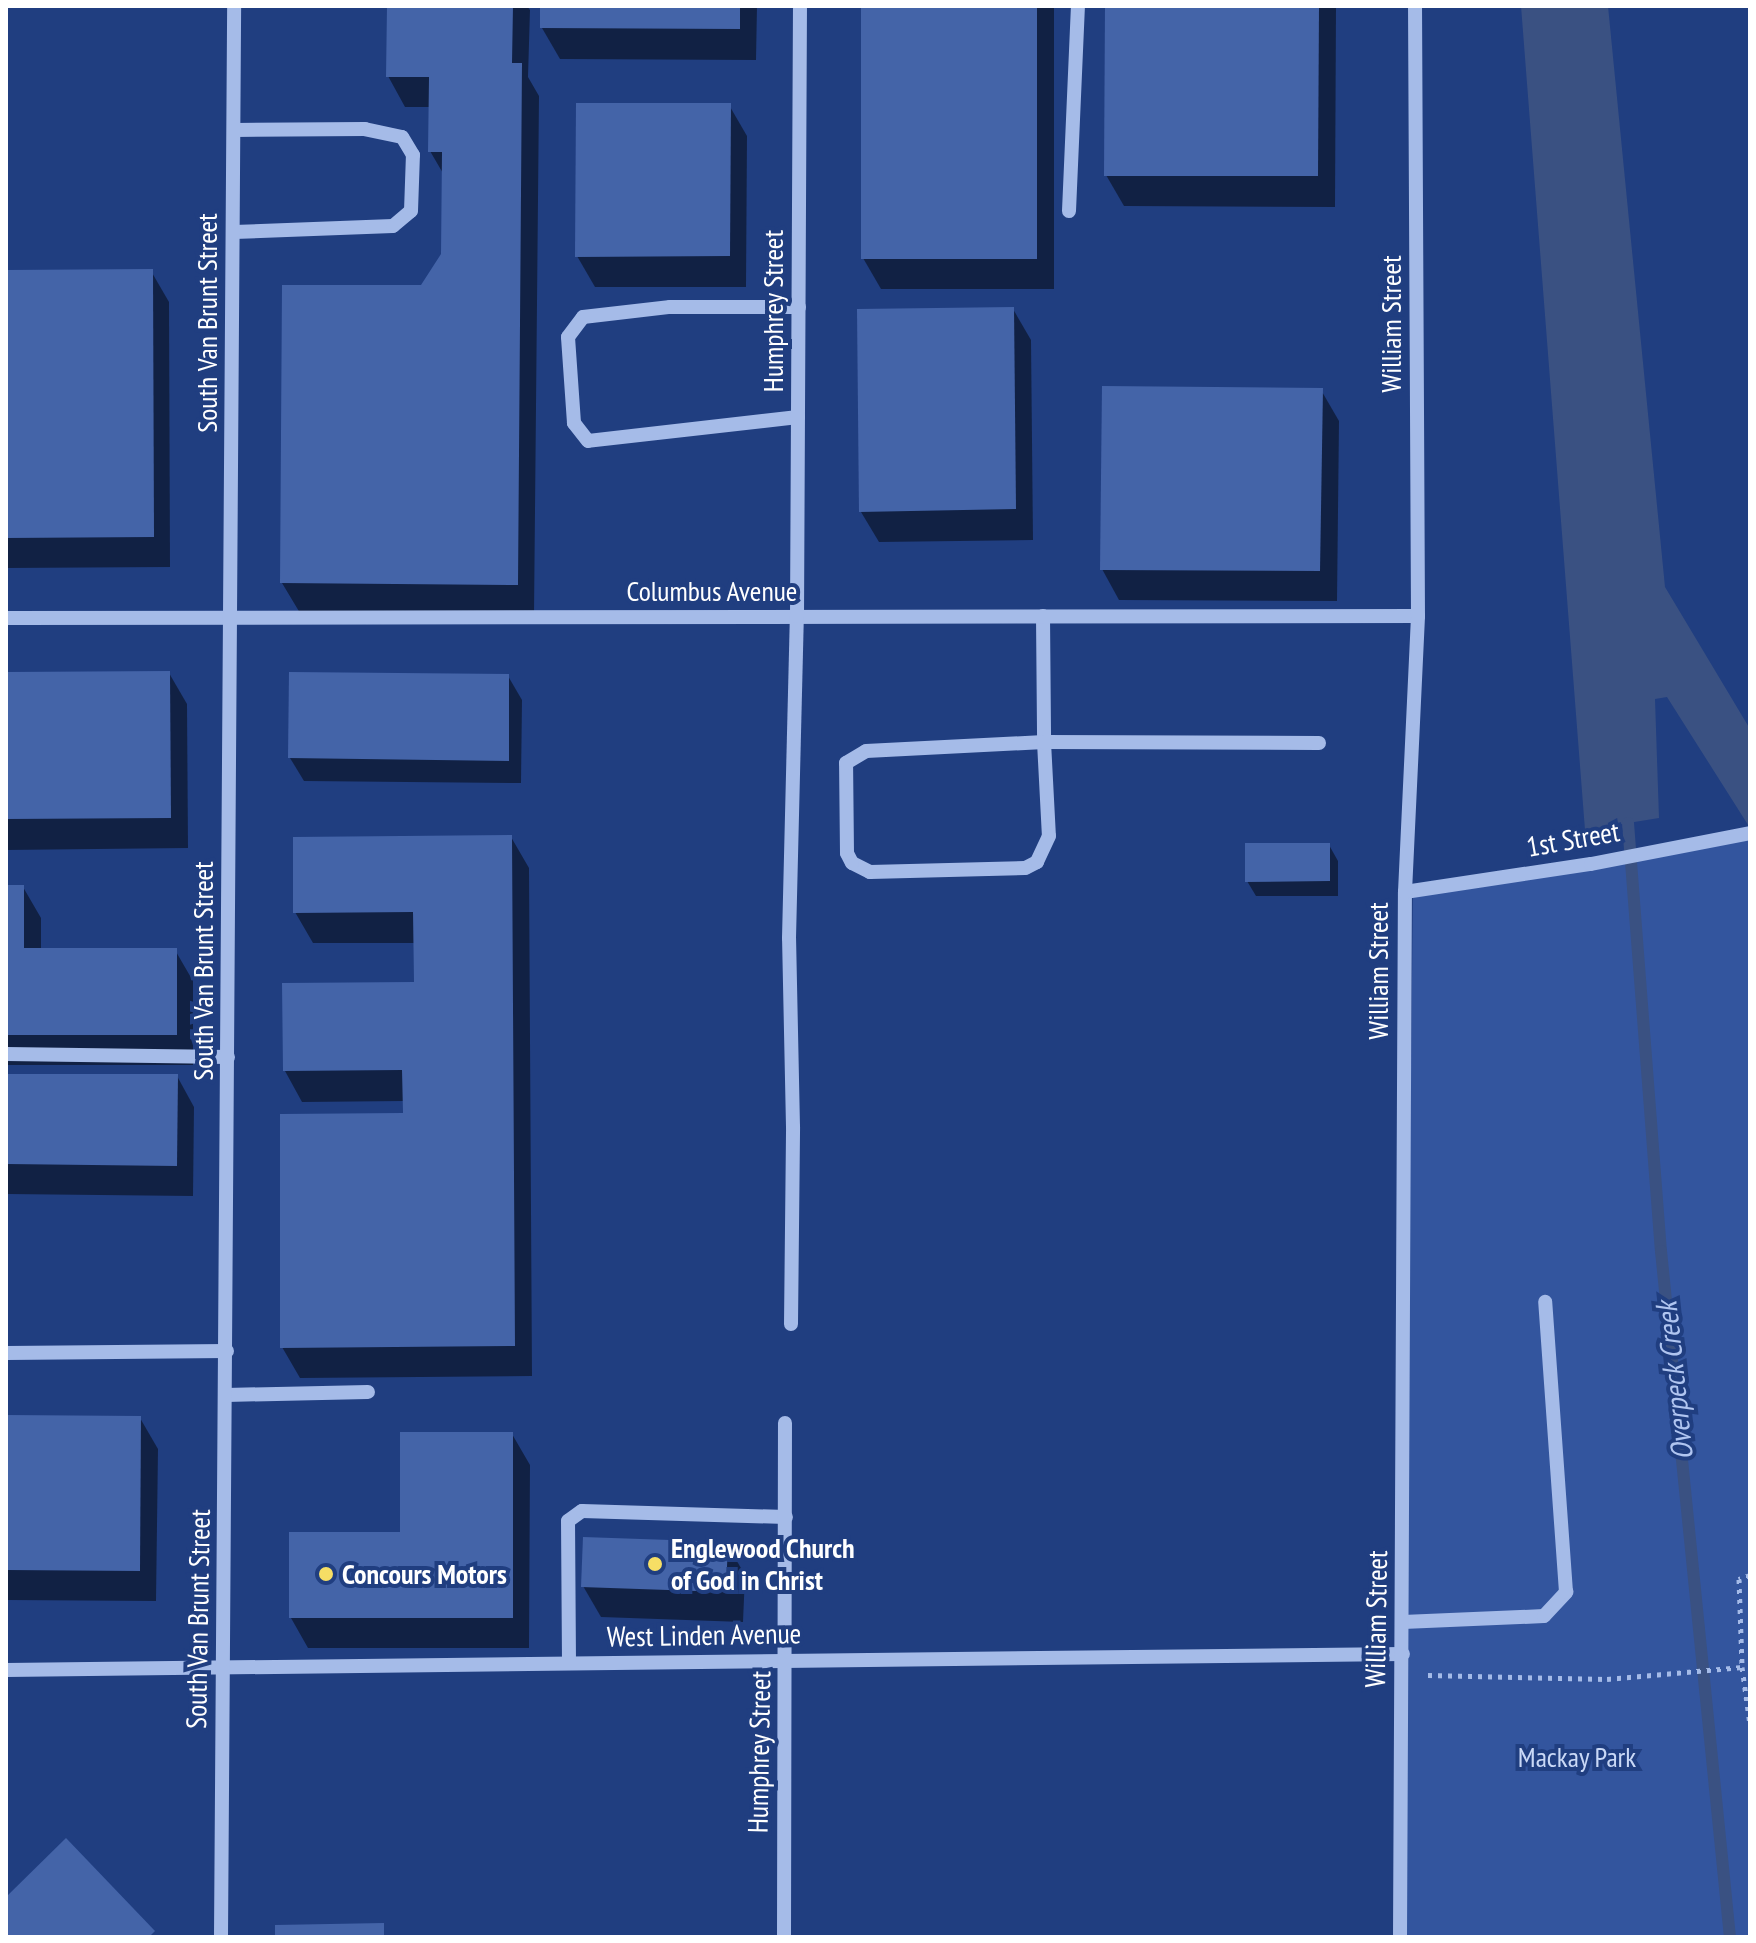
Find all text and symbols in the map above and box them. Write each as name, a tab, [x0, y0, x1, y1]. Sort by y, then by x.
street label: South Van Brunt Street	[190, 213, 224, 433]
street label: Humphrey Street	[756, 229, 790, 393]
street label: William Street	[1374, 255, 1408, 393]
street label: Columbus Avenue	[626, 574, 798, 608]
street label: 1st Street	[1524, 814, 1622, 864]
street label: South Van Brunt Street	[186, 861, 220, 1081]
street label: William Street	[1361, 902, 1395, 1040]
water label: Overpeck Creek	[1648, 1300, 1700, 1462]
street label: South Van Brunt Street	[179, 1509, 217, 1729]
place label: Englewood Church of God in Christ	[671, 1531, 855, 1597]
street label: William Street	[1358, 1550, 1394, 1688]
marker: Englewood Church of God in Christ	[646, 1555, 664, 1573]
place label: Concours Motors	[342, 1557, 507, 1591]
marker: Concours Motors	[317, 1565, 335, 1583]
street label: West Linden Avenue	[606, 1616, 802, 1654]
street label: Humphrey Street	[741, 1670, 777, 1834]
park label: Mackay Park	[1517, 1740, 1637, 1774]

